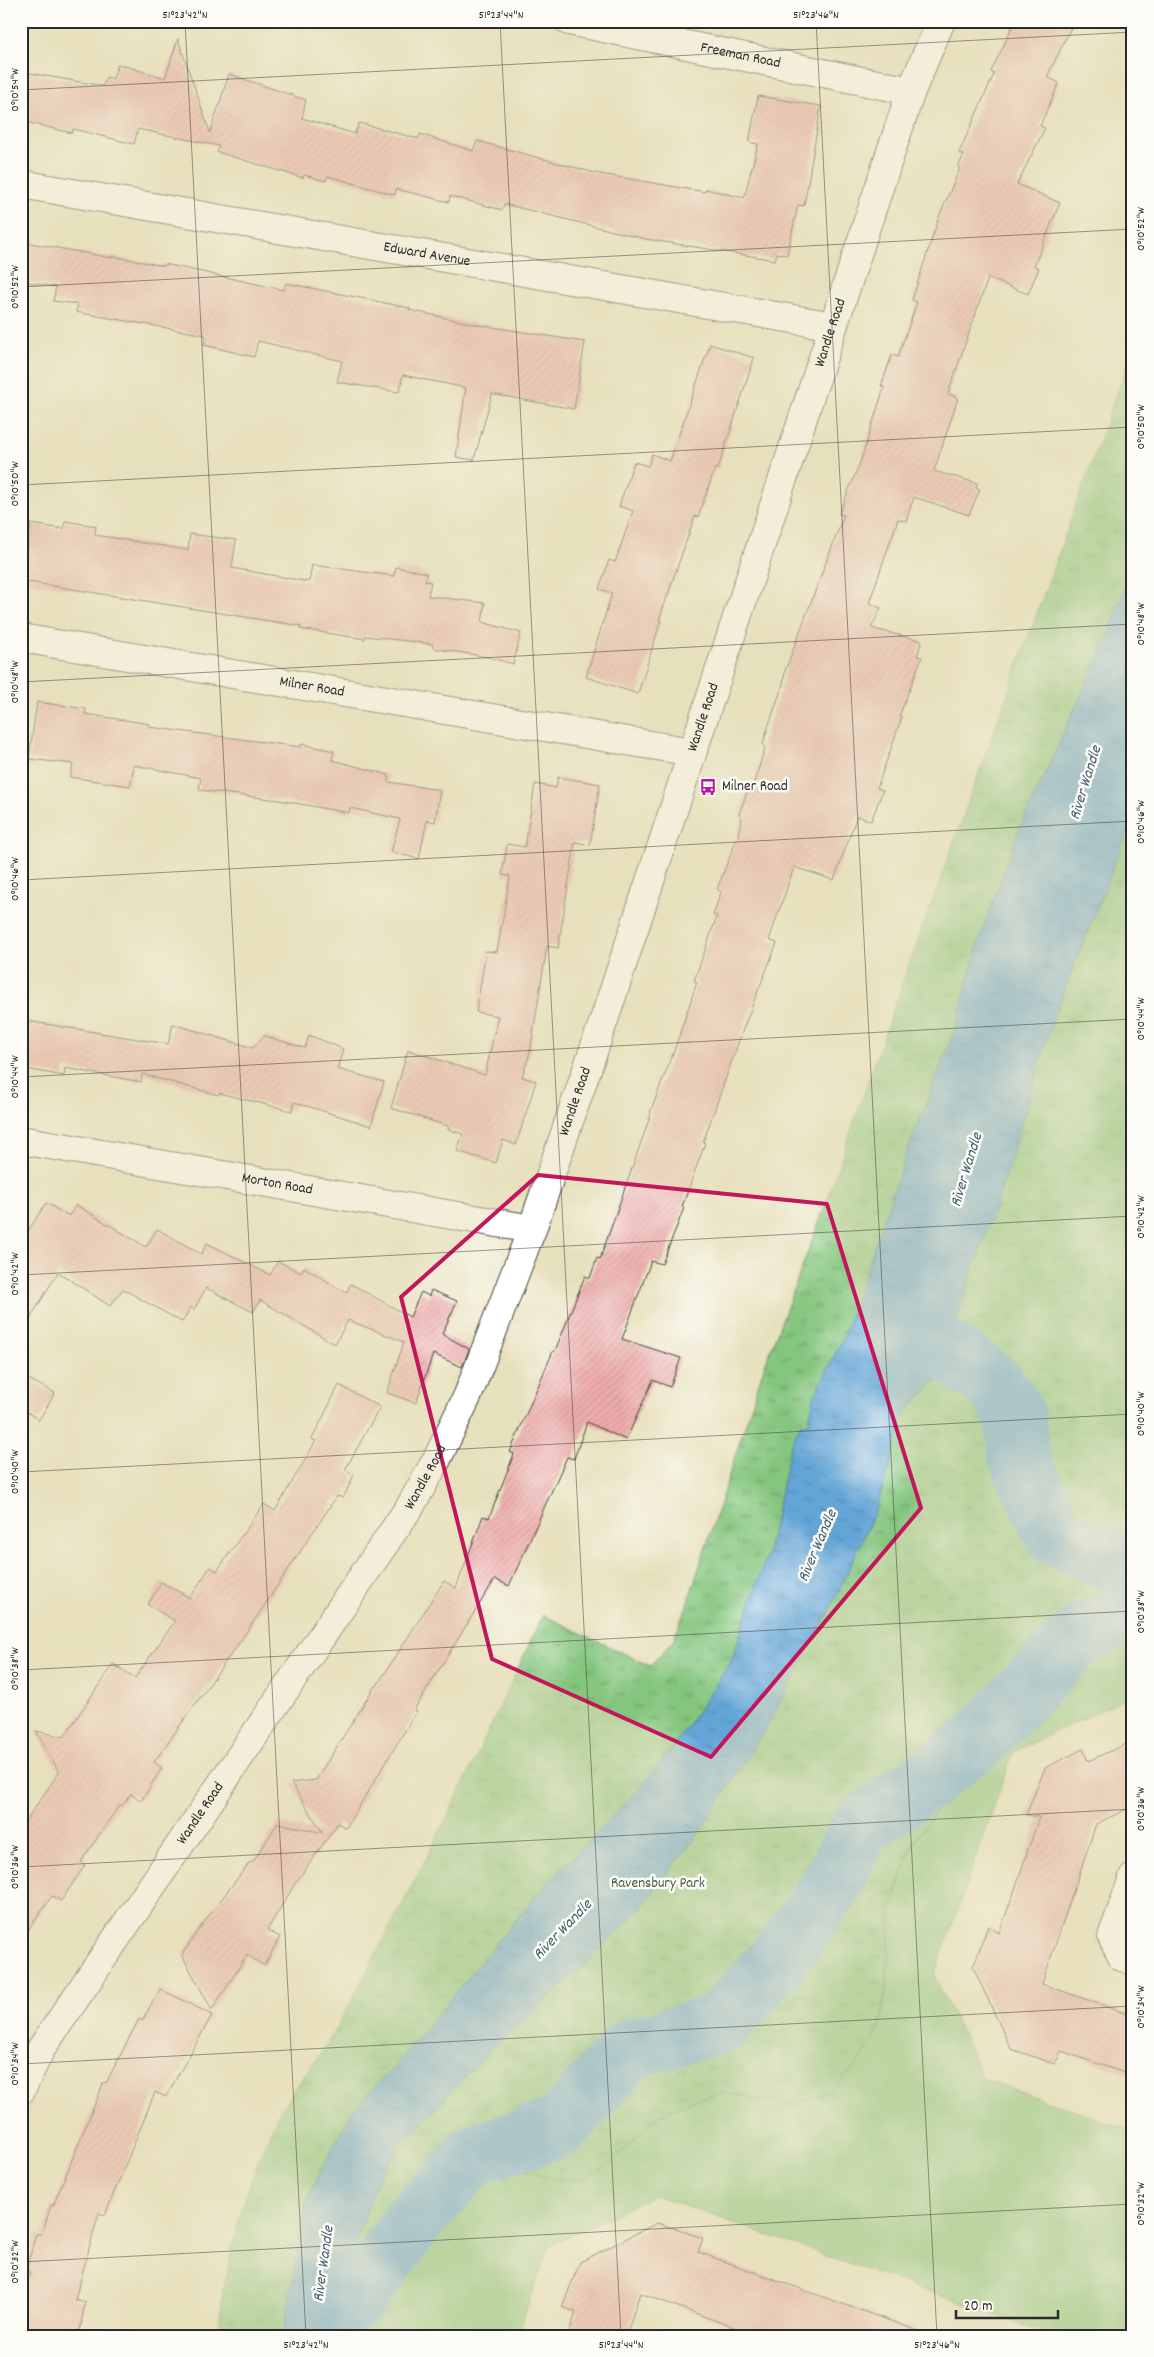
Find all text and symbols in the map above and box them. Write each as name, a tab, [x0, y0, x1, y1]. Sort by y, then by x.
text: 51°23'42"N	[162, 7, 208, 24]
text: 51°23'44"N	[478, 7, 524, 24]
text: 51°23'46"N	[793, 7, 839, 24]
street label: Freeman Road	[698, 37, 782, 75]
text: 0°10'54"W	[7, 68, 24, 112]
text: 0°10'52"W	[1133, 207, 1150, 251]
street label: Edward Avenue	[382, 237, 472, 273]
text: 0°10'52"W	[7, 265, 24, 309]
street label: Wandle Road	[809, 296, 853, 370]
text: 0°10'50"W	[1133, 404, 1150, 450]
text: 0°10'50"W	[7, 461, 24, 507]
text: 0°10'48"W	[1133, 602, 1150, 645]
text: 0°10'48"W	[7, 660, 24, 703]
street label: Milner Road	[278, 671, 346, 704]
street label: Wandle Road	[682, 680, 726, 755]
water label: River Wandle	[1064, 742, 1108, 823]
place label: Milner Road	[722, 776, 788, 798]
bus stop icon: Milner Road	[698, 777, 718, 797]
text: 0°10'46"W	[1133, 800, 1150, 844]
text: 0°10'46"W	[7, 857, 24, 901]
text: 0°10'44"W	[1133, 997, 1150, 1041]
text: 0°10'44"W	[7, 1055, 24, 1099]
street label: Wandle Road	[554, 1064, 598, 1139]
water label: River Wandle	[945, 1129, 989, 1210]
street label: Morton Road	[240, 1168, 314, 1202]
text: 0°10'42"W	[1133, 1195, 1150, 1239]
text: 0°10'42"W	[7, 1252, 24, 1296]
text: 0°10'40"W	[1133, 1392, 1150, 1436]
street label: Wandle Road	[399, 1441, 453, 1514]
text: 0°10'40"W	[7, 1450, 24, 1494]
water label: River Wandle	[792, 1505, 844, 1586]
text: 0°10'38"W	[1133, 1590, 1150, 1634]
text: 0°10'38"W	[7, 1647, 24, 1691]
street label: Wandle Road	[172, 1778, 230, 1850]
text: 0°10'36"W	[1133, 1787, 1150, 1831]
text: 0°10'36"W	[7, 1845, 24, 1889]
park label: Ravensbury Park	[611, 1873, 705, 1895]
water label: River Wandle	[528, 1894, 598, 1965]
text: 0°10'34"W	[1133, 1985, 1150, 2029]
text: 0°10'34"W	[7, 2042, 24, 2086]
text: 0°10'32"W	[1133, 2182, 1150, 2226]
water label: River Wandle	[307, 2224, 341, 2303]
text: 0°10'32"W	[7, 2240, 24, 2284]
scale bar	[956, 2287, 1059, 2319]
text: 20 m	[964, 2296, 992, 2318]
text: 51°23'42"N	[283, 2337, 329, 2354]
text: 51°23'44"N	[598, 2337, 644, 2354]
text: 51°23'46"N	[914, 2337, 960, 2354]

